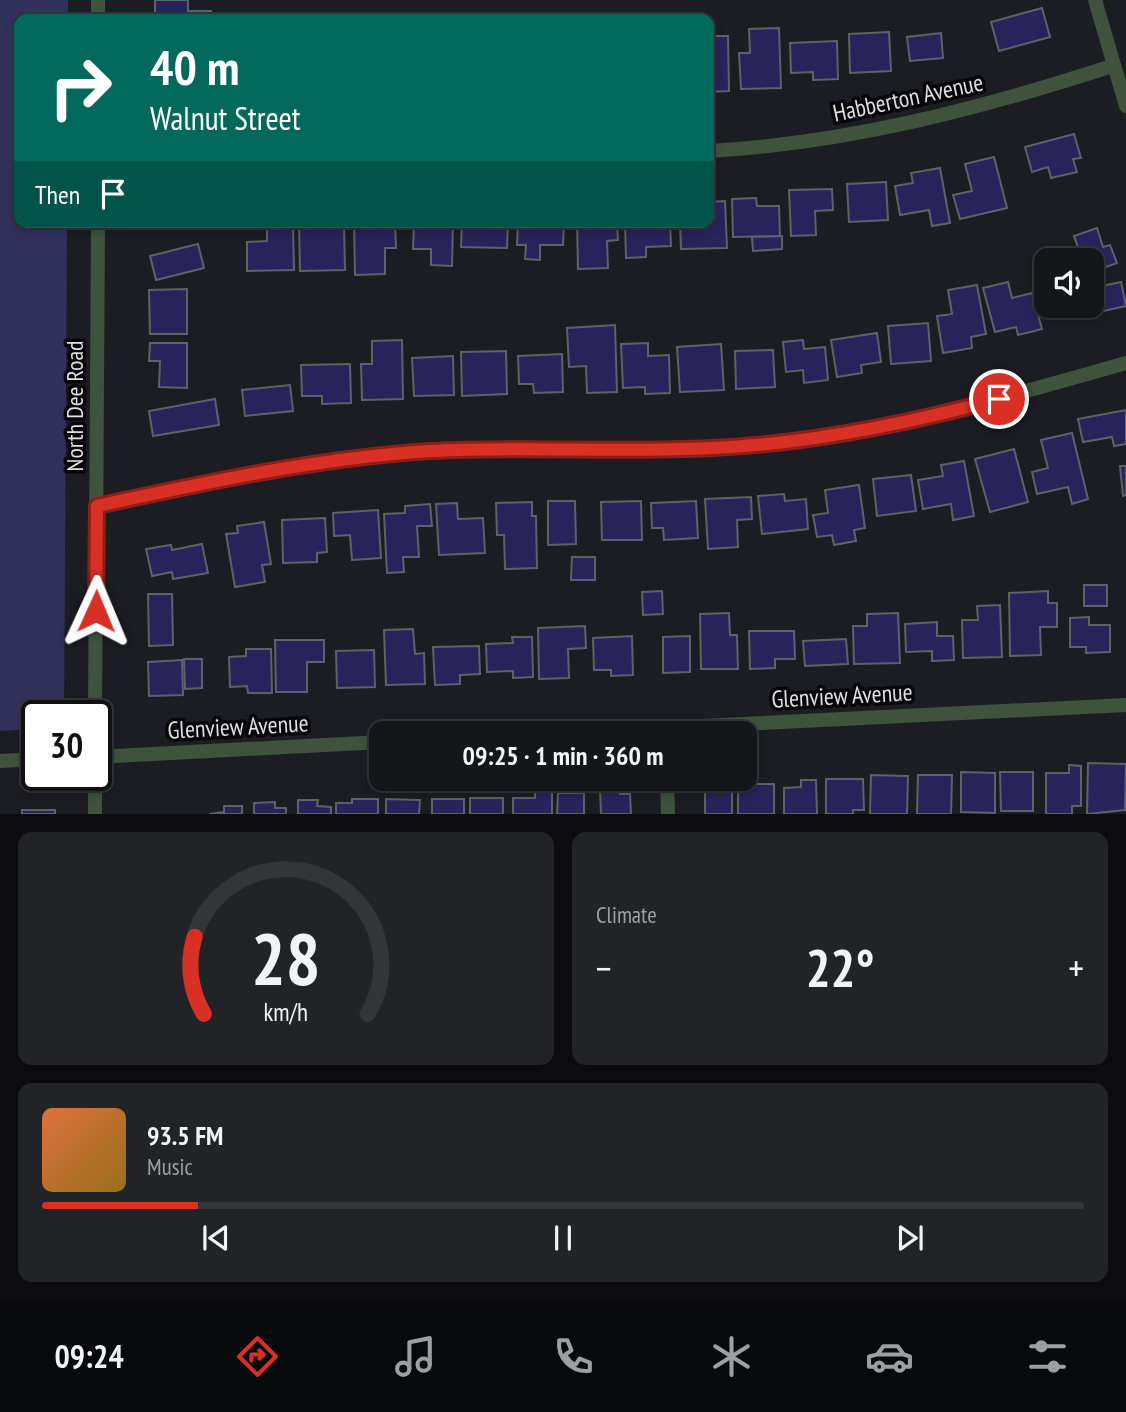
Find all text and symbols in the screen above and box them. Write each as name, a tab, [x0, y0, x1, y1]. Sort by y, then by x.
text: 40 m	[150, 35, 239, 99]
icon: right	[35, 42, 126, 133]
street label: Habberton Avenue	[830, 66, 986, 129]
text: Walnut Street	[150, 97, 300, 139]
icon: arrive	[94, 175, 132, 213]
text: Then	[35, 178, 80, 211]
map controls	[1034, 248, 1104, 318]
button: sound	[1034, 248, 1104, 318]
street label: North Dee Road	[59, 341, 90, 471]
pin	[969, 369, 1029, 429]
icon: arrive	[980, 380, 1018, 418]
position arrow	[59, 574, 133, 648]
street label: Glenview Avenue	[771, 676, 913, 715]
speed limit sign: 30	[21, 700, 112, 791]
street label: Glenview Avenue	[167, 707, 309, 746]
text: 09:25 · 1 min · 360 m	[463, 739, 663, 772]
text: Climate	[596, 900, 657, 929]
text: 28	[251, 911, 321, 1005]
text: 22°	[806, 934, 874, 1001]
text: −	[596, 943, 612, 992]
text: +	[1068, 943, 1084, 992]
text: km/h	[264, 996, 308, 1028]
text: 93.5 FM	[147, 1119, 223, 1152]
text: Music	[147, 1152, 193, 1181]
icon: previous	[197, 1219, 235, 1257]
icon: pause	[544, 1219, 582, 1257]
icon: next	[891, 1219, 929, 1257]
icon: directions	[233, 1332, 282, 1381]
icon: music	[391, 1332, 440, 1381]
icon: phone	[549, 1332, 598, 1381]
icon: climate	[707, 1332, 756, 1381]
icon: car	[865, 1332, 914, 1381]
icon: filters	[1023, 1332, 1072, 1381]
text: 09:24	[54, 1335, 124, 1377]

